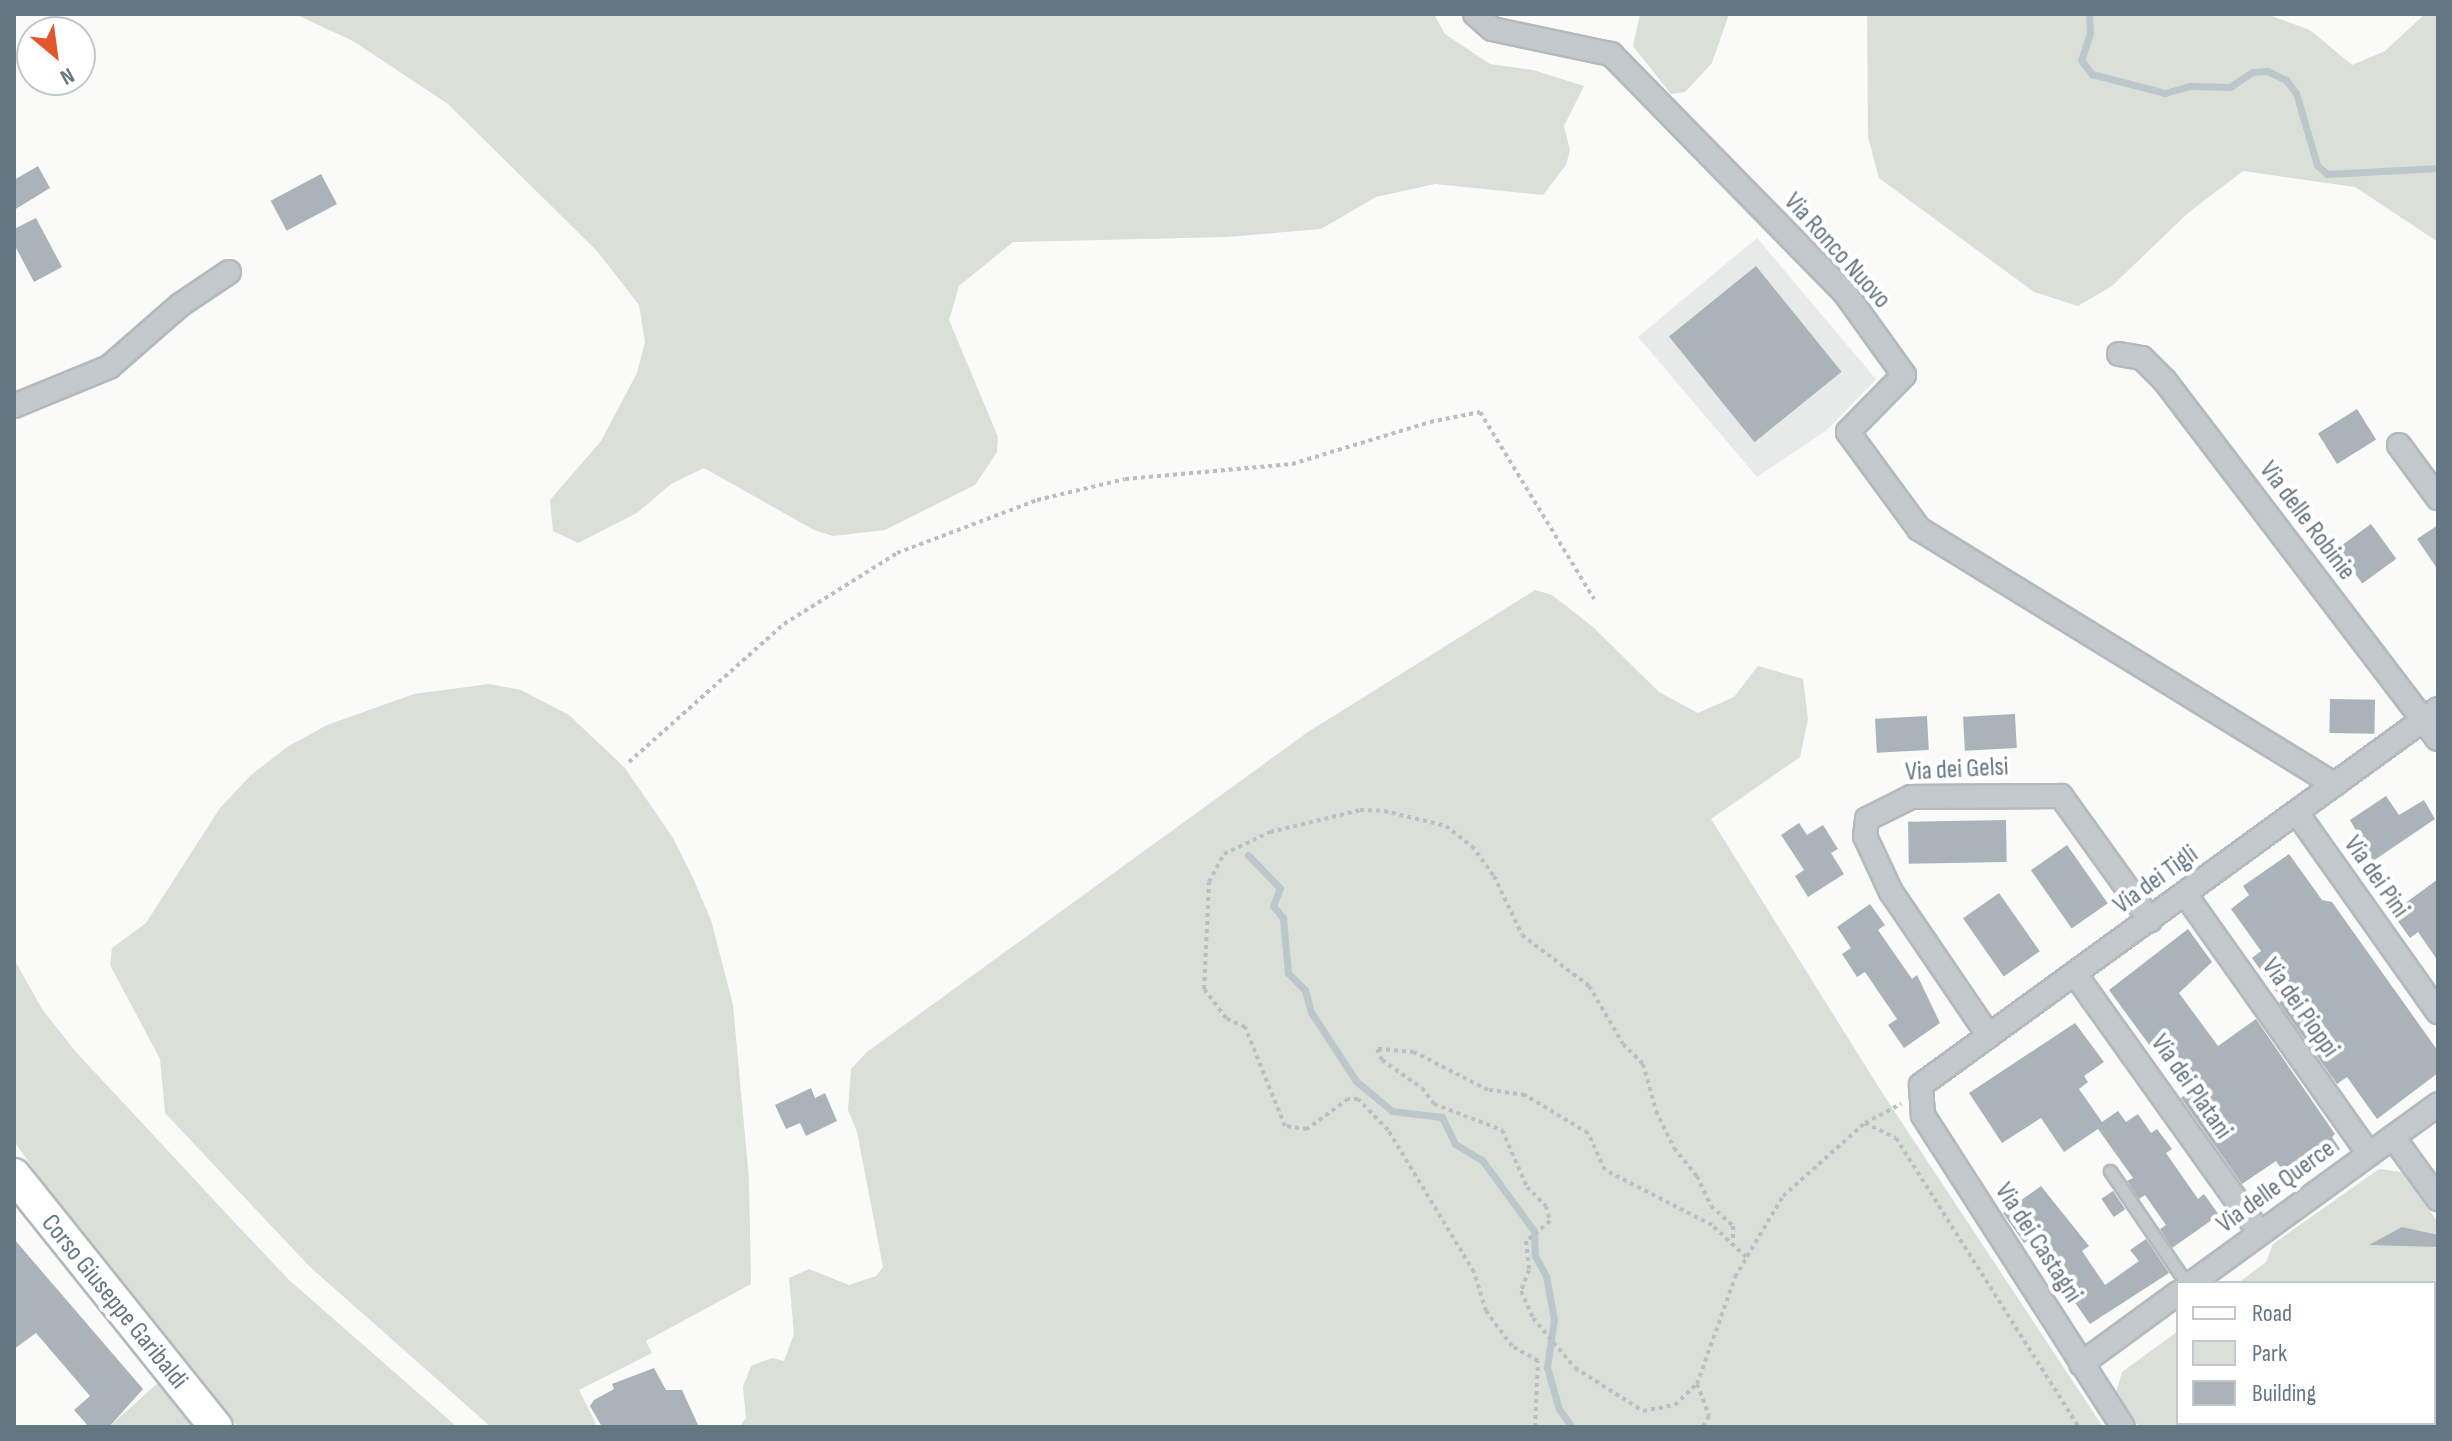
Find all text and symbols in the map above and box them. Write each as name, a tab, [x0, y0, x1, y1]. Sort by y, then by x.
north arrow	[16, 16, 96, 96]
text: N	[55, 61, 79, 90]
street label: Via Ronco Nuovo	[1777, 187, 1897, 315]
street label: Via delle Robinie	[2252, 455, 2362, 587]
street label: Via dei Gelsi	[1905, 752, 2009, 788]
street label: Via dei Pini	[2337, 830, 2415, 924]
street label: Via dei Tigli	[2108, 839, 2204, 921]
street label: Via dei Pioppi	[2255, 952, 2345, 1064]
street label: Via dei Platani	[2144, 1029, 2238, 1145]
street label: Via delle Querce	[2211, 1134, 2341, 1240]
street label: Via dei Castagni	[1988, 1177, 2088, 1309]
street label: Corso Giuseppe Garibaldi	[34, 1208, 194, 1396]
legend	[2176, 1281, 2436, 1425]
text: Road	[2252, 1299, 2292, 1328]
text: Park	[2252, 1339, 2287, 1368]
text: Building	[2252, 1379, 2316, 1408]

